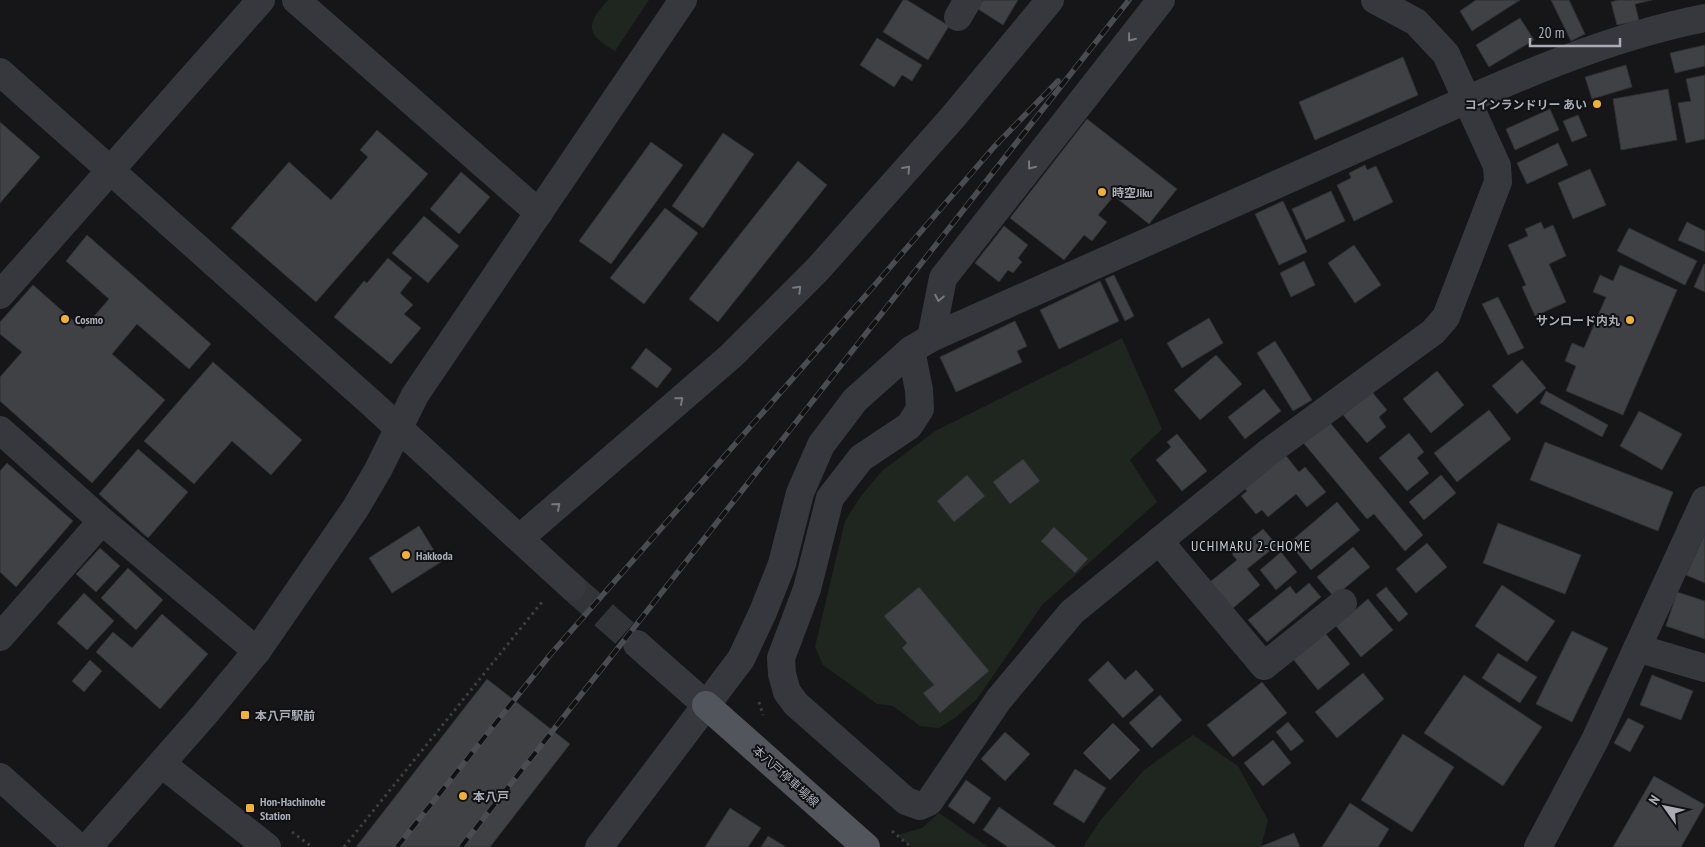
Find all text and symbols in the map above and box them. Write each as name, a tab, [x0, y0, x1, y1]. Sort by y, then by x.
scale bar	[1530, 15, 1620, 47]
text: 20 m	[1538, 23, 1564, 42]
one-way arrow	[1128, 32, 1137, 42]
place label: コインランドリー あい	[1465, 97, 1587, 112]
marker: コインランドリー あい	[1591, 98, 1603, 110]
one-way arrow	[1028, 160, 1036, 169]
one-way arrow	[902, 165, 911, 174]
place label: 時空Jiku	[1112, 185, 1152, 200]
marker: 時空Jiku	[1096, 186, 1108, 198]
one-way arrow	[793, 286, 802, 295]
one-way arrow	[934, 293, 944, 302]
place label: Cosmo	[75, 312, 104, 327]
marker: Cosmo	[59, 313, 71, 325]
place label: サンロード内丸	[1536, 313, 1620, 328]
marker: サンロード内丸	[1624, 314, 1636, 326]
one-way arrow	[675, 397, 684, 406]
one-way arrow	[551, 504, 560, 512]
district label: UCHIMARU 2-CHOME	[1191, 537, 1311, 555]
place label: Hakkoda	[416, 548, 453, 563]
marker: Hakkoda	[400, 549, 412, 561]
place label: 本八戸駅前	[255, 708, 315, 723]
marker: 本八戸駅前	[239, 709, 251, 721]
street label: 本八戸停車場線	[750, 742, 822, 810]
north arrow	[1640, 782, 1690, 832]
place label: 本八戸	[473, 789, 509, 804]
marker: 本八戸	[457, 790, 469, 802]
text: N	[1644, 792, 1664, 808]
place label: Hon-Hachinohe Station	[260, 794, 326, 823]
marker: Hon-Hachinohe Station	[244, 802, 256, 814]

